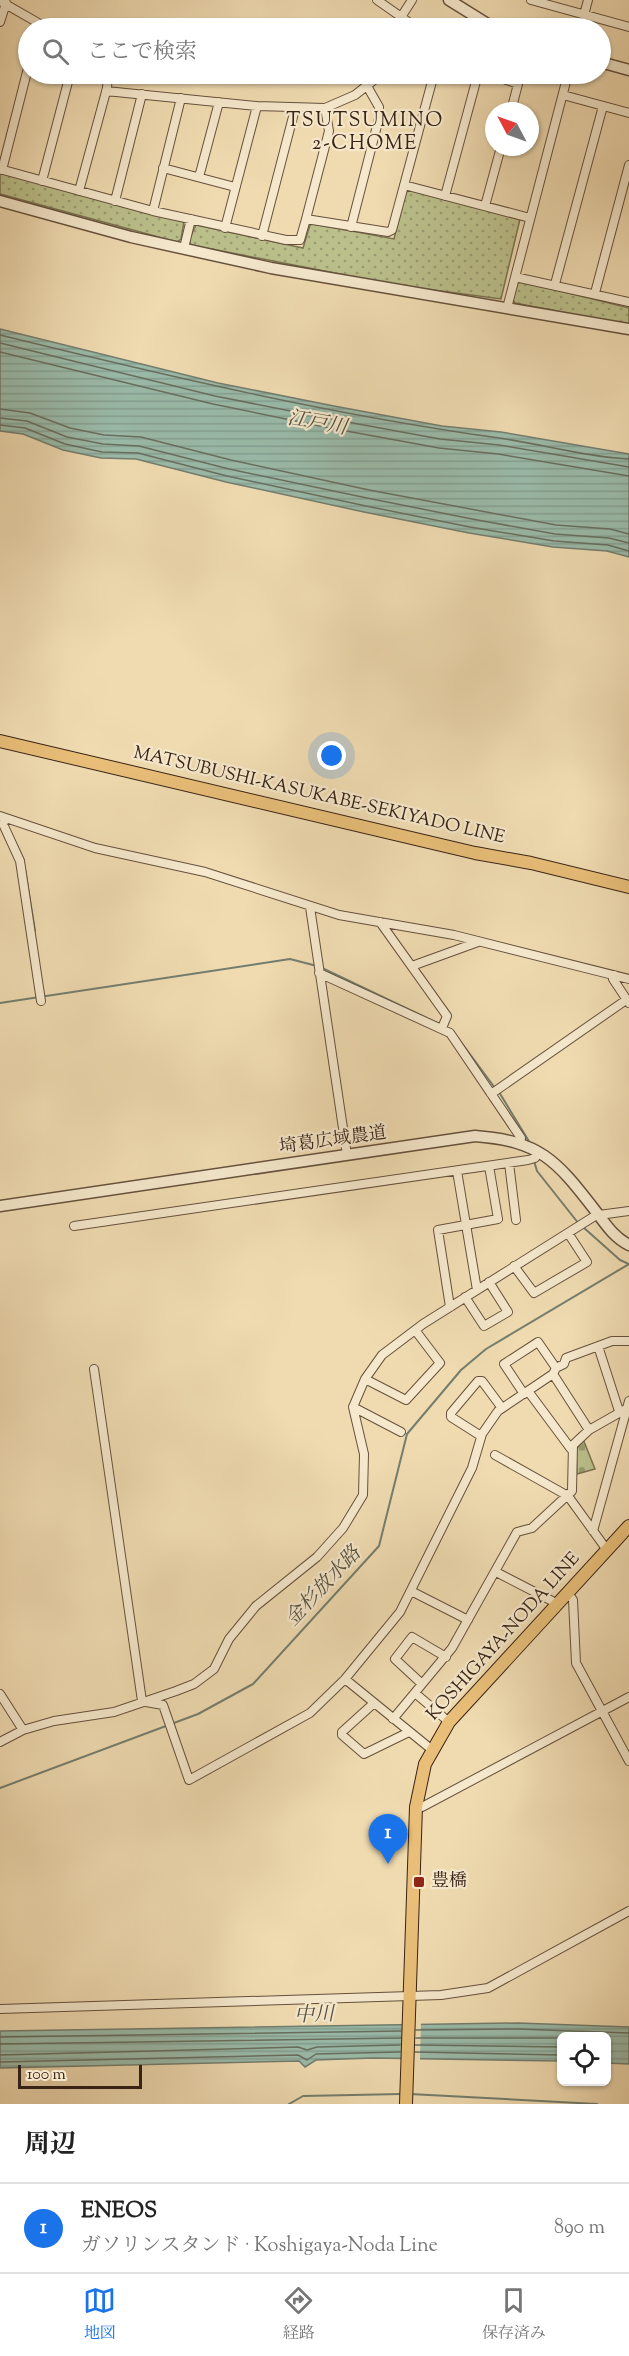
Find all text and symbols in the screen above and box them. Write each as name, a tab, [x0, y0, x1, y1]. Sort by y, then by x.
search box	[18, 18, 611, 84]
icon: search	[39, 35, 72, 68]
text: ここで検索	[87, 37, 197, 69]
north arrow	[485, 102, 539, 156]
district label: TSUTSUMINO 2-CHOME	[286, 107, 444, 159]
water label: 江戸川	[285, 405, 351, 444]
street label: MATSUBUSHI-KASUKABE-SEKIYADO LINE	[131, 741, 507, 851]
your location	[317, 741, 346, 770]
street label: 埼葛広域農道	[278, 1121, 388, 1161]
water label: 金杉放水路	[279, 1539, 370, 1633]
street label: KOSHIGAYA-NODA LINE	[421, 1547, 587, 1727]
pin: 1	[368, 1814, 408, 1864]
place label: 豊橋	[431, 1869, 467, 1895]
marker: 豊橋	[412, 1875, 426, 1889]
water label: 中川	[294, 2001, 336, 2031]
map controls	[557, 2032, 611, 2086]
button: locate	[557, 2032, 611, 2086]
scale bar	[18, 2062, 142, 2090]
text: 100 m	[27, 2064, 66, 2087]
text: 周辺	[24, 2127, 76, 2164]
text: ENEOS	[81, 2196, 157, 2228]
text: 1	[40, 2214, 47, 2243]
text: 890 m	[554, 2214, 605, 2243]
text: ガソリンスタンド · Koshigaya-Noda Line	[81, 2232, 438, 2261]
tab: 地図	[83, 2284, 116, 2346]
tab: 経路	[282, 2284, 315, 2346]
tab: 保存済み	[482, 2284, 546, 2346]

